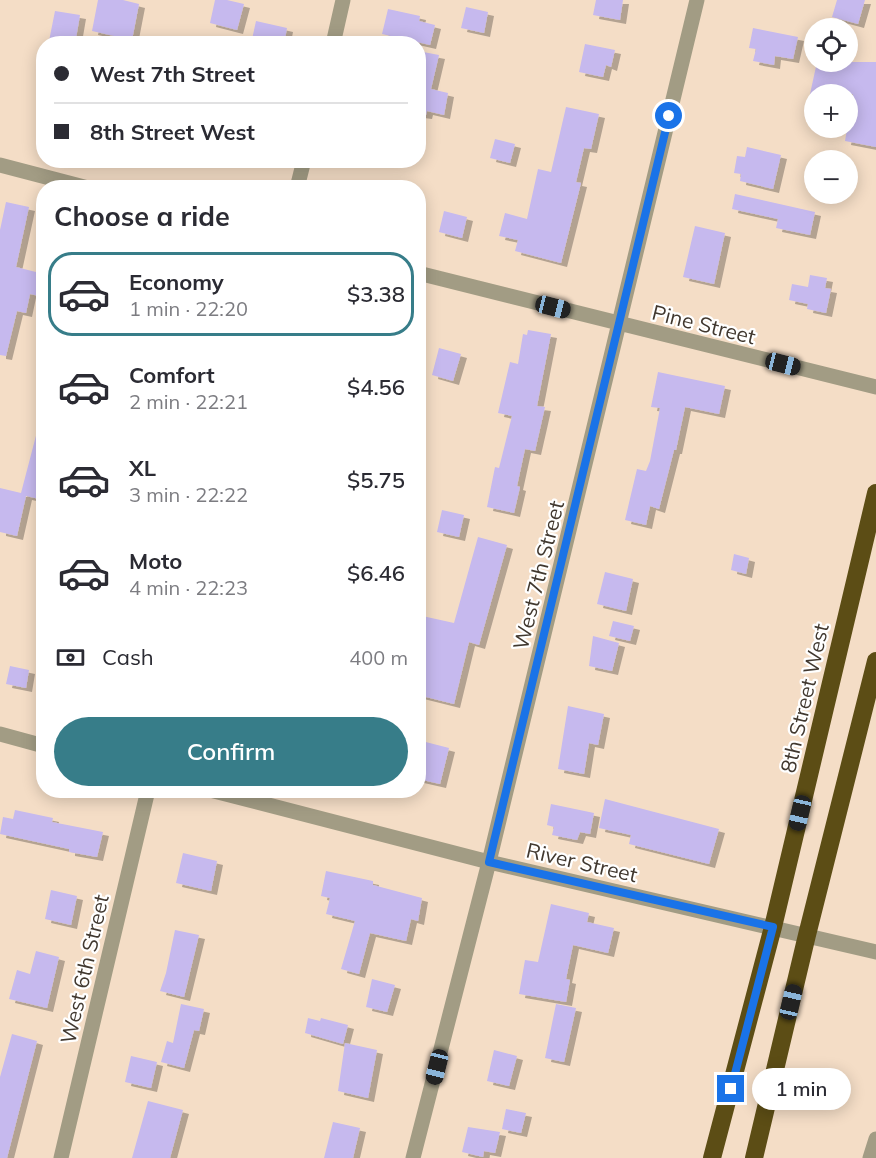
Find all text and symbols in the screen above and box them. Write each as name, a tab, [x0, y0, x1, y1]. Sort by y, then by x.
map controls	[804, 18, 858, 204]
button: locate	[804, 18, 858, 72]
text: West 7th Street	[90, 60, 255, 88]
button: +	[804, 84, 858, 138]
route start	[655, 102, 682, 129]
text: 8th Street West	[90, 118, 255, 146]
button: −	[804, 150, 858, 204]
text: Choose a ride	[54, 199, 230, 233]
icon: car	[57, 267, 111, 321]
text: Economy	[129, 268, 224, 296]
text: $3.38	[347, 280, 405, 308]
car	[533, 294, 573, 320]
text: 1 min · 22:20	[129, 296, 248, 321]
street label: Pine Street	[649, 299, 759, 349]
car	[763, 351, 803, 377]
icon: car	[57, 360, 111, 414]
text: Comfort	[129, 361, 215, 389]
text: $4.56	[347, 373, 405, 401]
text: 2 min · 22:21	[129, 389, 248, 414]
icon: car	[57, 453, 111, 507]
text: XL	[129, 454, 156, 482]
text: $5.75	[347, 466, 405, 494]
text: 3 min · 22:22	[129, 482, 248, 507]
street label: West 7th Street	[507, 498, 569, 652]
icon: car	[57, 546, 111, 600]
text: Moto	[129, 547, 182, 575]
text: $6.46	[347, 559, 405, 587]
text: 4 min · 22:23	[129, 575, 248, 600]
street label: 8th Street West	[774, 621, 834, 775]
icon: cash	[54, 641, 87, 674]
text: Cash	[102, 643, 154, 671]
text: 400 m	[349, 645, 408, 670]
button: Confirm	[54, 717, 408, 786]
car	[787, 793, 813, 833]
street label: River Street	[524, 837, 640, 887]
street label: West 6th Street	[54, 892, 114, 1046]
car	[778, 982, 804, 1022]
car	[424, 1047, 450, 1087]
callout: 1 min	[752, 1068, 851, 1110]
route end	[717, 1075, 744, 1102]
text: 1 min	[776, 1076, 827, 1101]

